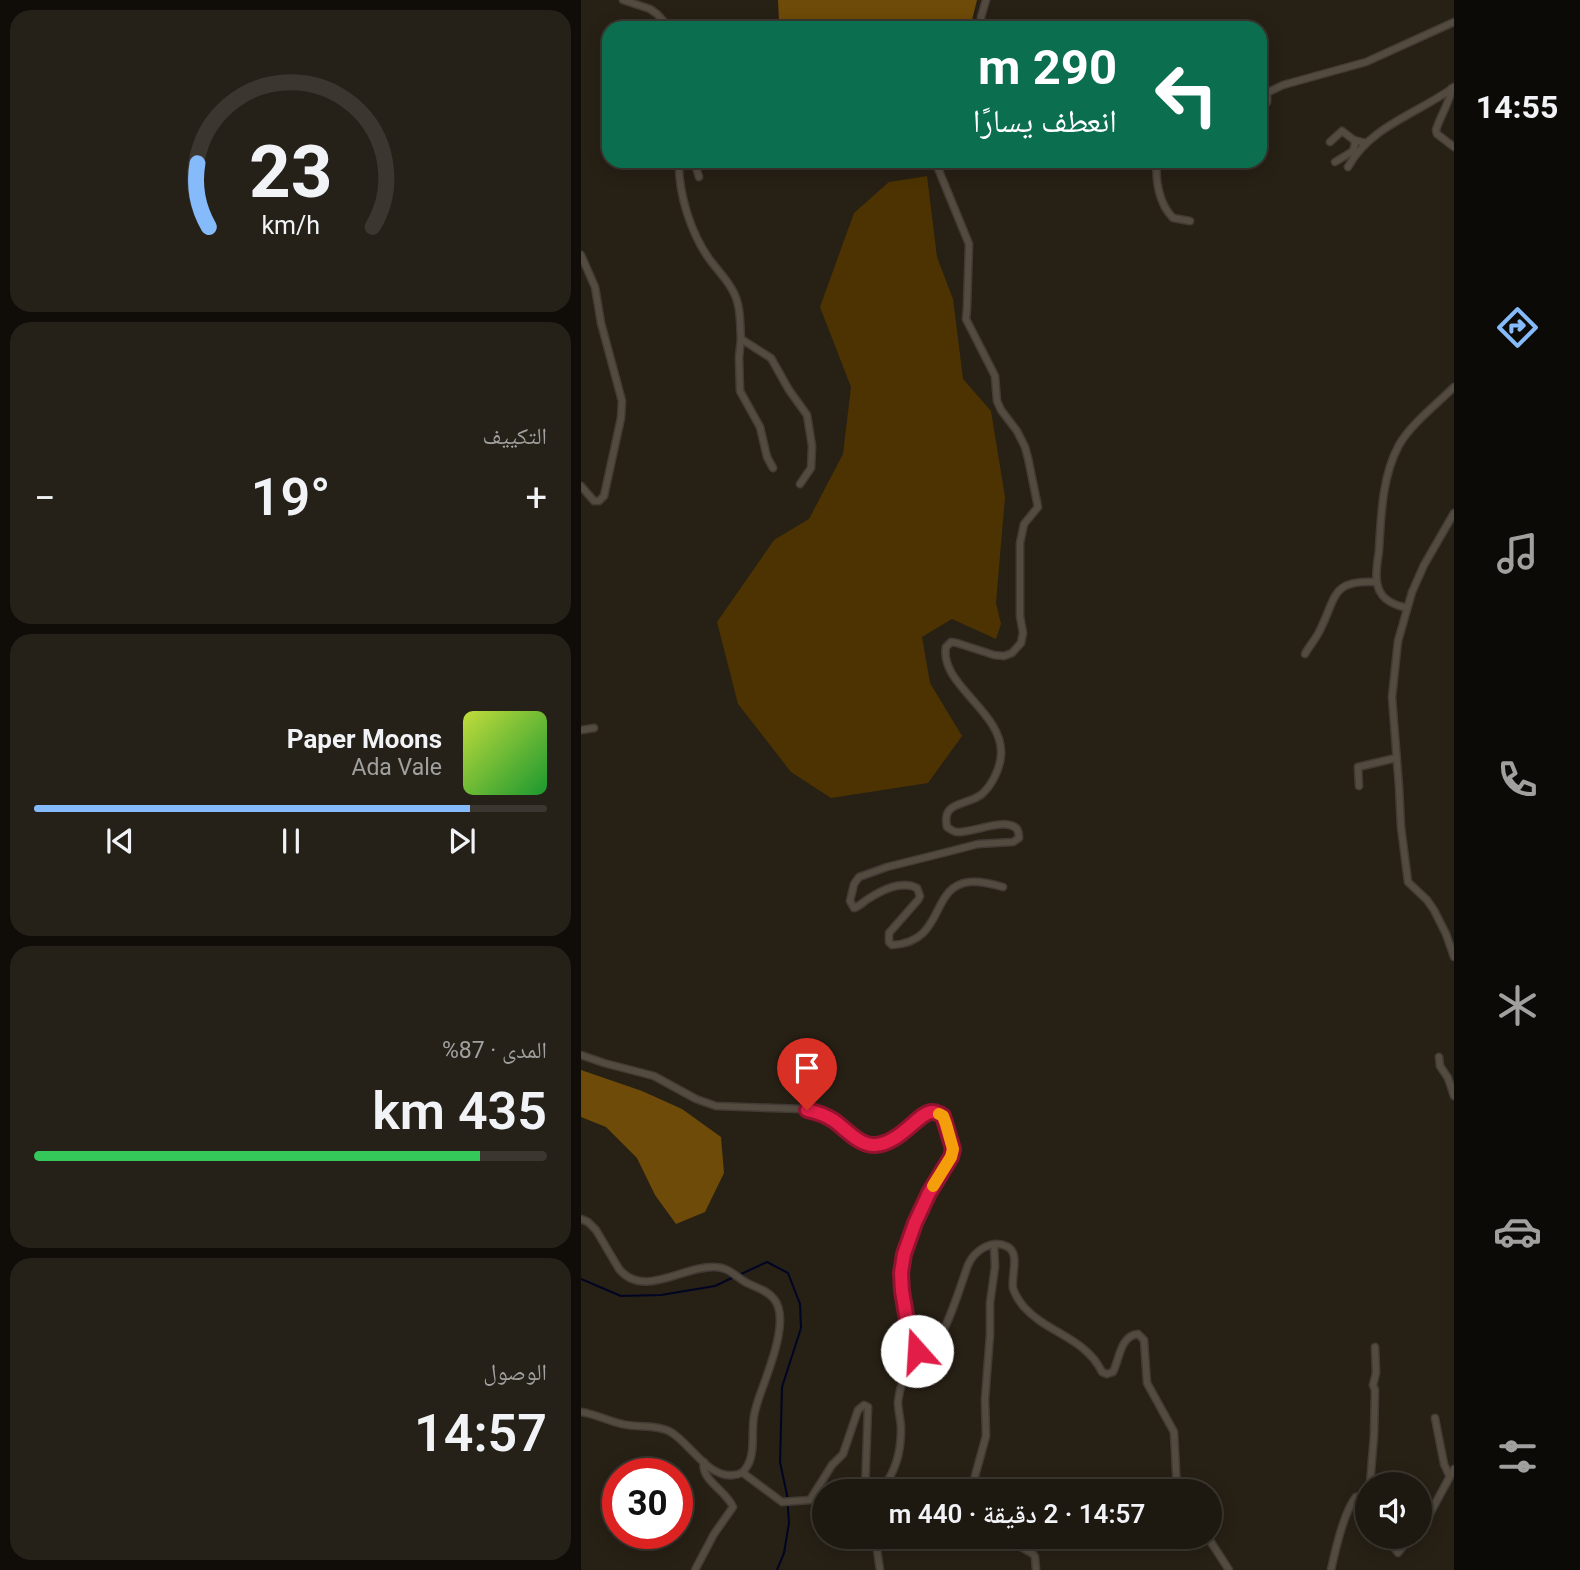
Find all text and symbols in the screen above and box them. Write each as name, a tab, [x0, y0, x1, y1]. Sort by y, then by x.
text: 290 m	[978, 39, 1117, 96]
icon: left	[1141, 49, 1232, 140]
text: 14:55	[1476, 88, 1558, 126]
text: انعطف يسارًا	[973, 102, 1117, 140]
text: 23	[249, 129, 332, 215]
text: km/h	[261, 211, 320, 240]
icon: directions	[1493, 303, 1542, 352]
text: التكييف	[482, 423, 547, 450]
text: 19°	[251, 467, 330, 528]
text: −	[34, 476, 56, 520]
text: +	[525, 476, 547, 520]
icon: music	[1493, 529, 1542, 578]
text: Paper Moons	[287, 724, 442, 754]
text: Ada Vale	[351, 754, 442, 781]
icon: phone	[1493, 755, 1542, 804]
icon: previous	[101, 822, 139, 860]
icon: pause	[272, 822, 310, 860]
icon: next	[443, 822, 481, 860]
icon: climate	[1493, 981, 1542, 1030]
text: المدى · 87%	[442, 1037, 547, 1064]
pin	[777, 1038, 837, 1110]
icon: arrive	[788, 1049, 826, 1087]
text: 435 km	[372, 1081, 547, 1142]
icon: car	[1493, 1207, 1542, 1256]
position arrow	[880, 1314, 954, 1388]
text: الوصول	[483, 1359, 547, 1386]
text: 14:57	[414, 1403, 547, 1464]
icon: filters	[1493, 1432, 1542, 1481]
speed limit sign: 30	[602, 1458, 693, 1549]
map controls	[1355, 1472, 1432, 1549]
button: sound	[1355, 1472, 1432, 1549]
text: 14:57 · 2 دقيقة · 440 m	[889, 1499, 1145, 1529]

